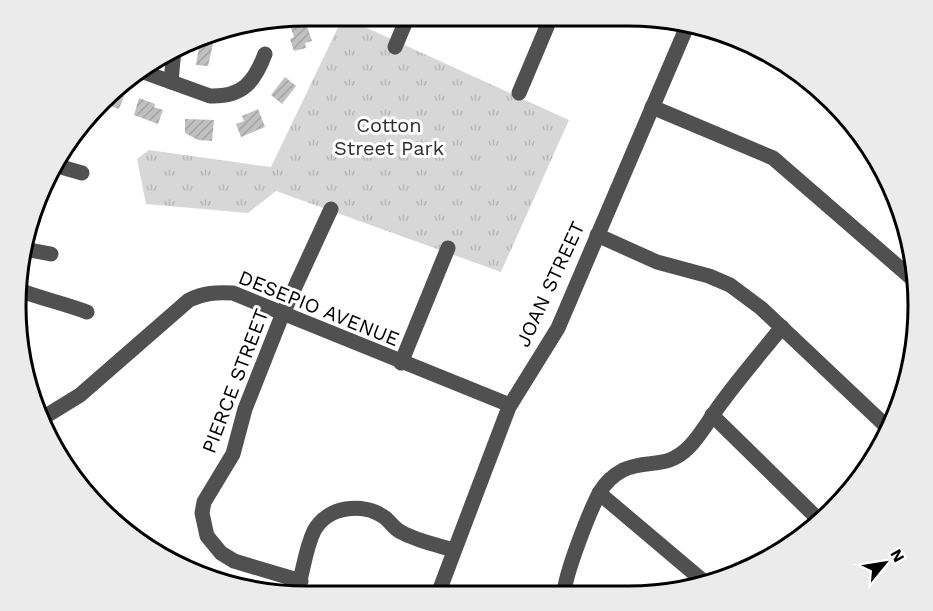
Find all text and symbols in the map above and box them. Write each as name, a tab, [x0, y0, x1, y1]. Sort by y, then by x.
park label: Cotton Street Park	[334, 113, 444, 160]
street label: JOAN STREET	[510, 217, 590, 351]
street label: DESEPIO AVENUE	[235, 265, 403, 351]
street label: PIERCE STREET	[196, 305, 274, 457]
north arrow	[855, 533, 915, 593]
text: N	[886, 546, 909, 566]

